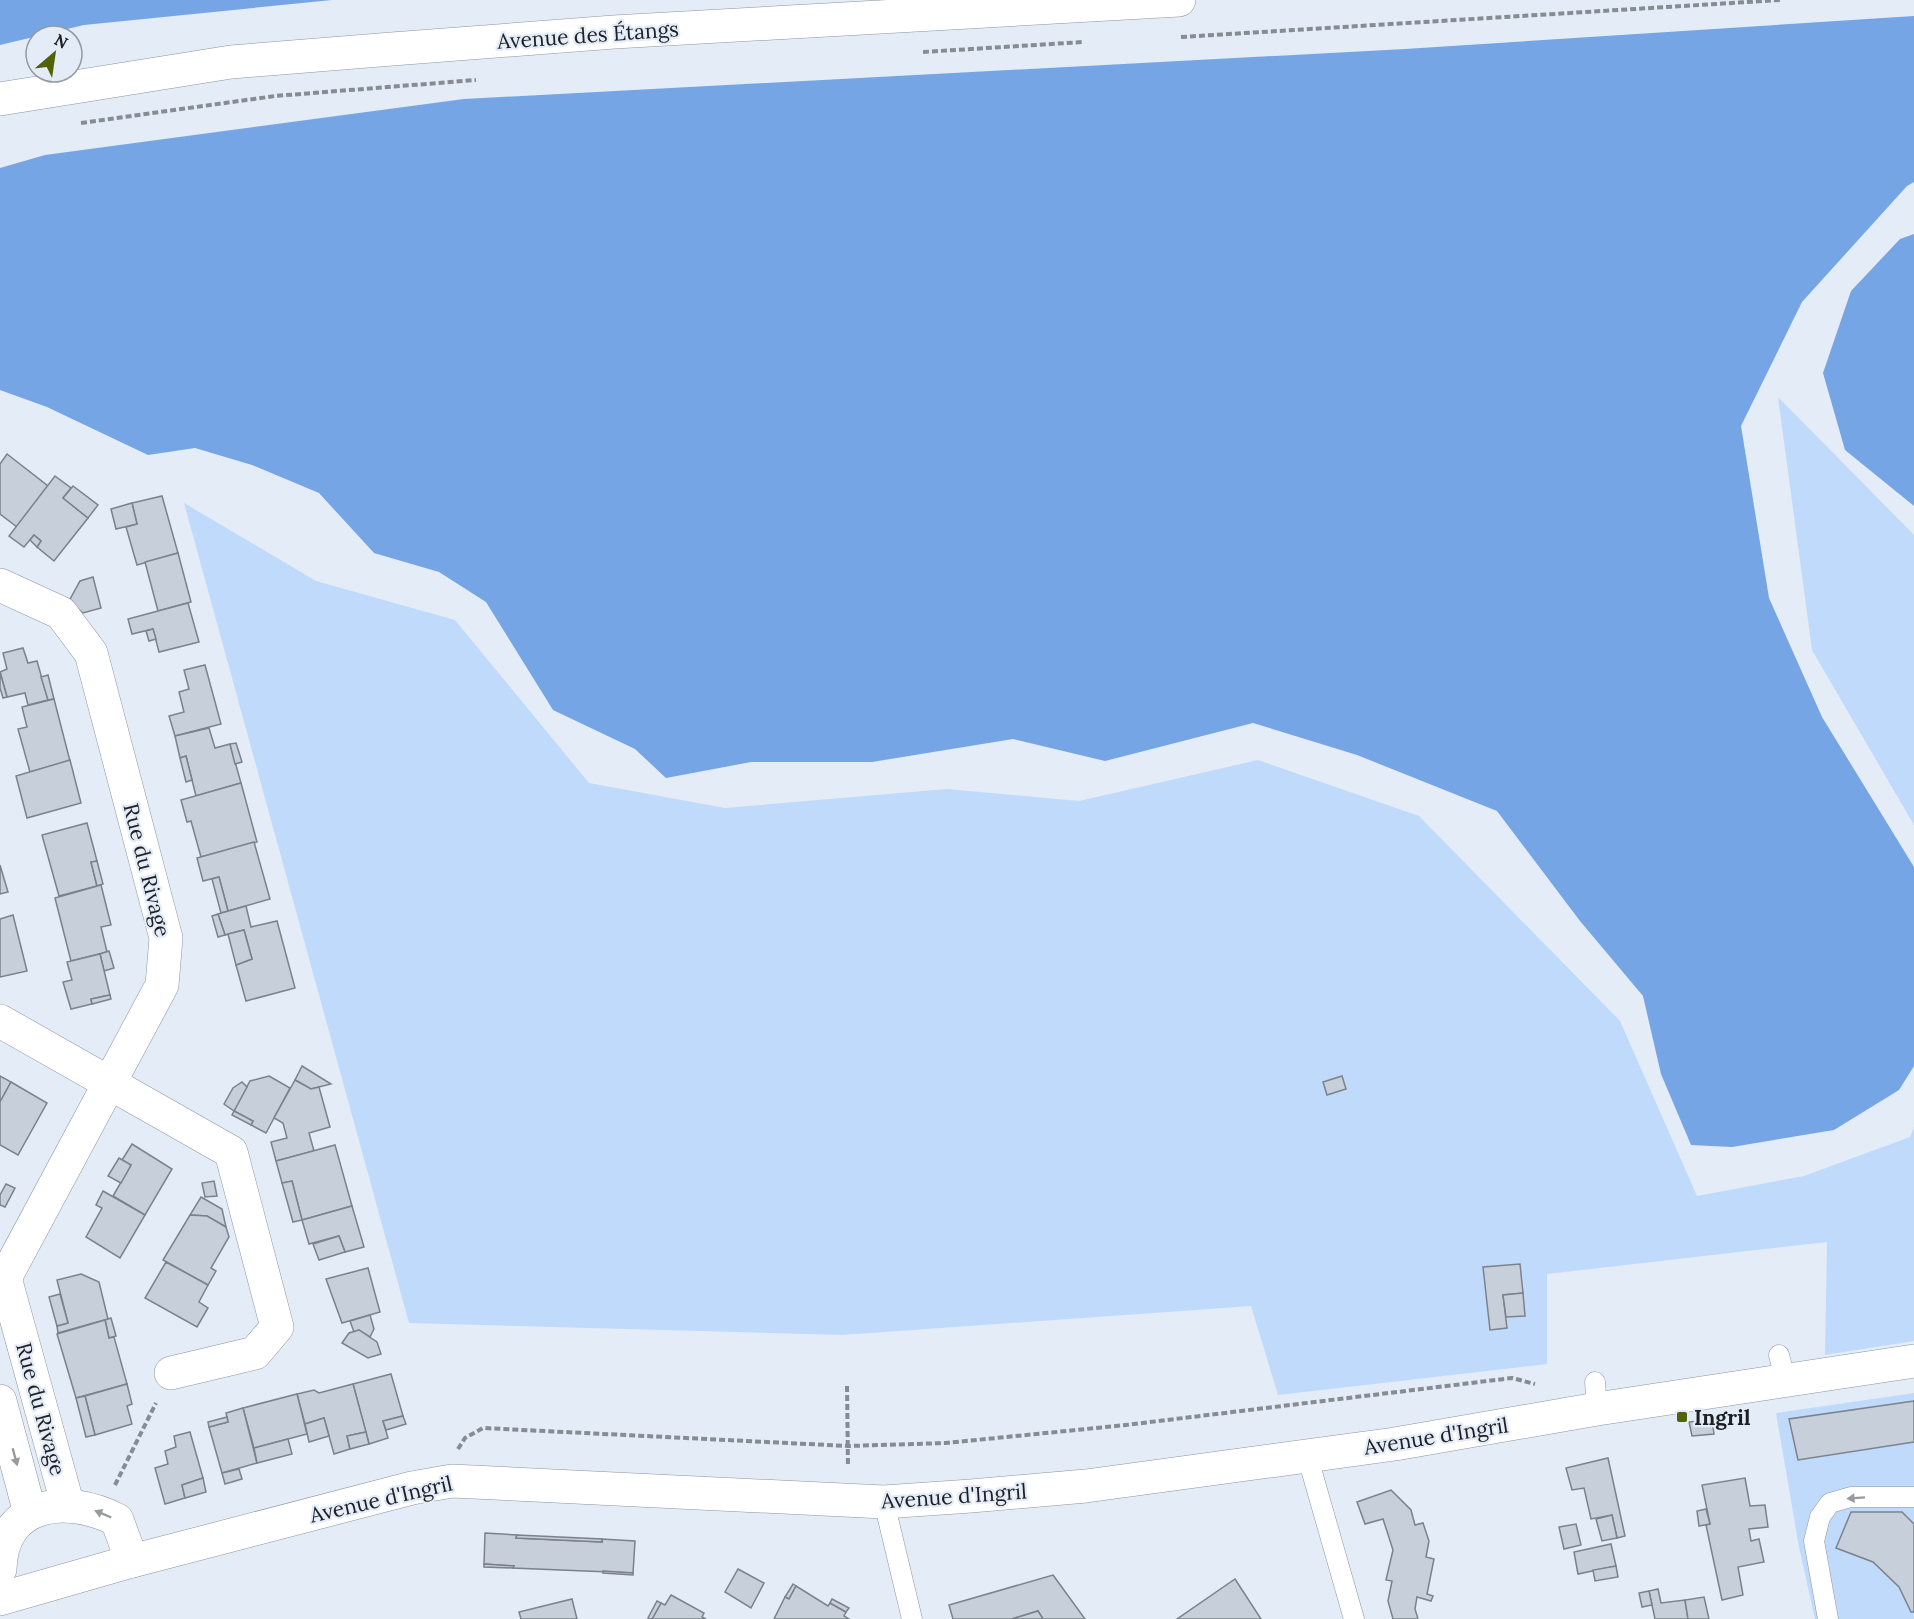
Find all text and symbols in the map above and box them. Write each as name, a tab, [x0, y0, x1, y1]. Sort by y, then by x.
street label: Avenue des Étangs	[495, 15, 680, 55]
north arrow	[24, 24, 84, 84]
text: N	[51, 29, 72, 53]
street label: Rue du Rivage	[117, 801, 177, 939]
street label: Rue du Rivage	[10, 1340, 72, 1478]
place label: Ingril	[1694, 1404, 1751, 1431]
marker: Ingril	[1675, 1410, 1689, 1424]
street label: Avenue d'Ingril	[1361, 1411, 1510, 1461]
one-way arrow	[11, 1448, 20, 1466]
street label: Avenue d'Ingril	[306, 1469, 455, 1529]
street label: Avenue d'Ingril	[879, 1477, 1028, 1515]
one-way arrow	[1846, 1493, 1865, 1503]
one-way arrow	[94, 1509, 112, 1519]

